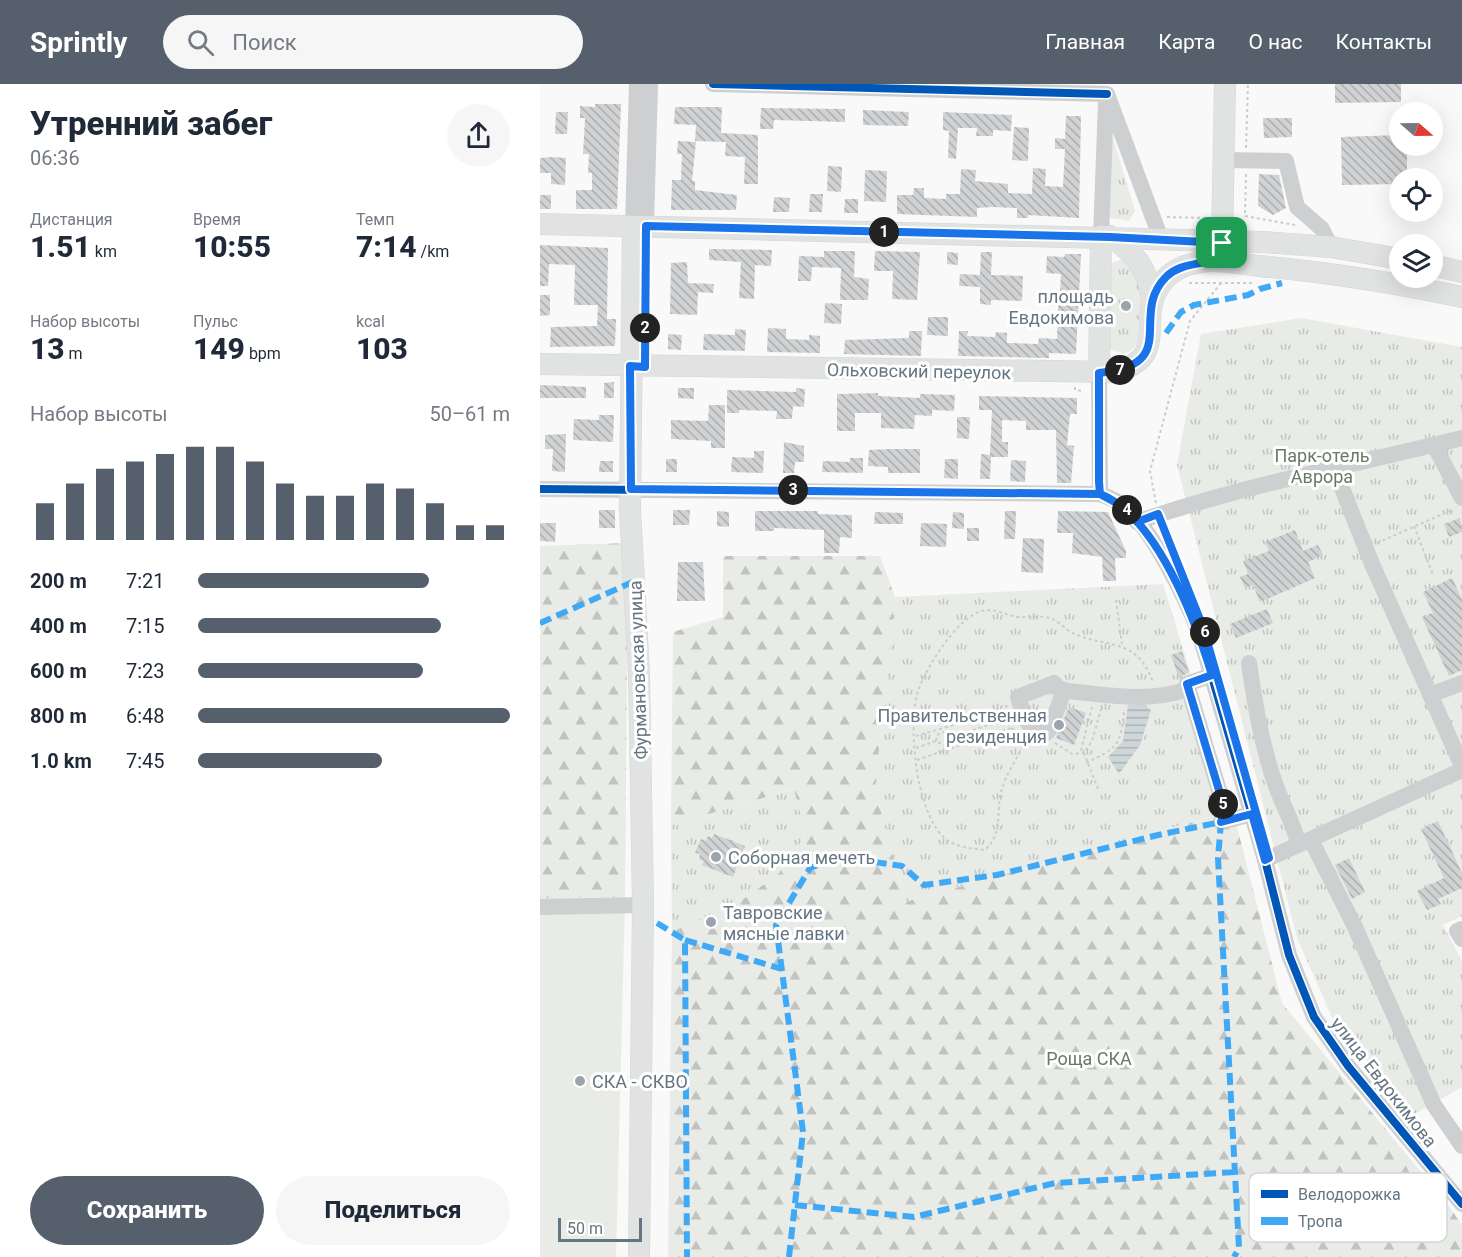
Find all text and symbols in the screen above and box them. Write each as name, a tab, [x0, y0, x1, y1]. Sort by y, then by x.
search box	[163, 15, 583, 69]
text: Sprintly	[30, 26, 127, 59]
icon: search	[184, 26, 217, 59]
text: Поиск	[232, 30, 297, 55]
text: Главная	[1045, 30, 1125, 54]
text: Карта	[1158, 30, 1215, 54]
text: О нас	[1248, 30, 1303, 54]
text: Контакты	[1336, 30, 1432, 54]
north arrow	[1389, 102, 1443, 156]
map controls	[1389, 102, 1443, 288]
text: Утренний забег	[30, 104, 272, 143]
button: share	[447, 104, 510, 167]
text: 06:36	[30, 146, 80, 170]
button: locate	[1389, 168, 1443, 222]
text: Дистанция	[30, 210, 113, 229]
text: Время	[193, 210, 241, 229]
text: Темп	[356, 210, 394, 229]
pin: 1	[869, 217, 899, 247]
pin	[1196, 217, 1247, 268]
text: 1	[879, 222, 889, 241]
icon: arrive	[1205, 226, 1238, 259]
text: 1.51	[30, 229, 91, 264]
text: 10:55	[193, 229, 271, 264]
text: 7:14	[356, 229, 417, 264]
button: layers	[1389, 234, 1443, 288]
text: km	[91, 242, 117, 261]
text: /km	[417, 242, 449, 261]
place label: площадь Евдокимова	[1009, 286, 1114, 328]
marker: площадь Евдокимова	[1119, 299, 1133, 313]
text: Набор высоты	[30, 312, 140, 331]
text: Пульс	[193, 312, 238, 331]
text: kcal	[356, 312, 385, 331]
pin: 2	[630, 313, 660, 343]
text: 2	[640, 318, 650, 337]
text: 13	[30, 331, 65, 366]
text: 149	[193, 331, 245, 366]
text: 103	[356, 331, 408, 366]
text: m	[65, 344, 83, 363]
text: bpm	[245, 344, 281, 363]
pin: 7	[1105, 355, 1135, 385]
street label: Ольховский переулок	[827, 359, 1012, 383]
text: 7	[1115, 360, 1125, 379]
text: Набор высоты	[30, 402, 168, 426]
text: 50–61 m	[429, 402, 510, 426]
park label: Парк-отель Аврора	[1274, 445, 1370, 487]
pin: 3	[778, 475, 808, 505]
text: 3	[788, 480, 798, 499]
pin: 4	[1112, 495, 1142, 525]
text: 4	[1122, 500, 1132, 519]
text: 200 m	[30, 569, 87, 593]
text: 7:21	[126, 569, 165, 593]
street label: Фурмановская улица	[624, 580, 652, 760]
text: 400 m	[30, 614, 87, 638]
text: 7:15	[126, 614, 165, 638]
pin: 6	[1190, 617, 1220, 647]
text: 6	[1200, 622, 1210, 641]
text: 600 m	[30, 659, 87, 683]
text: 7:23	[126, 659, 165, 683]
text: 800 m	[30, 704, 87, 728]
text: 6:48	[126, 704, 165, 728]
place label: Правительственная резиденция	[878, 705, 1047, 747]
marker: Правительственная резиденция	[1052, 718, 1066, 732]
text: 1.0 km	[30, 749, 92, 773]
text: 7:45	[126, 749, 165, 773]
pin: 5	[1208, 789, 1238, 819]
text: 5	[1218, 794, 1228, 813]
place label: Соборная мечеть	[728, 847, 875, 868]
marker: Соборная мечеть	[709, 850, 723, 864]
place label: Тавровские мясные лавки	[723, 902, 845, 944]
marker: Тавровские мясные лавки	[704, 915, 718, 929]
street label: улица Евдокимова	[1327, 1013, 1441, 1151]
park label: Роща СКА	[1046, 1048, 1132, 1069]
place label: СКА - СКВО	[592, 1071, 688, 1092]
marker: СКА - СКВО	[573, 1074, 587, 1088]
legend	[1249, 1173, 1447, 1242]
button: Сохранить	[30, 1176, 264, 1245]
button: Поделиться	[276, 1176, 510, 1245]
text: Велодорожка	[1298, 1185, 1401, 1204]
text: Тропа	[1298, 1212, 1343, 1231]
scale bar	[558, 1215, 642, 1242]
text: 50 m	[567, 1219, 603, 1238]

